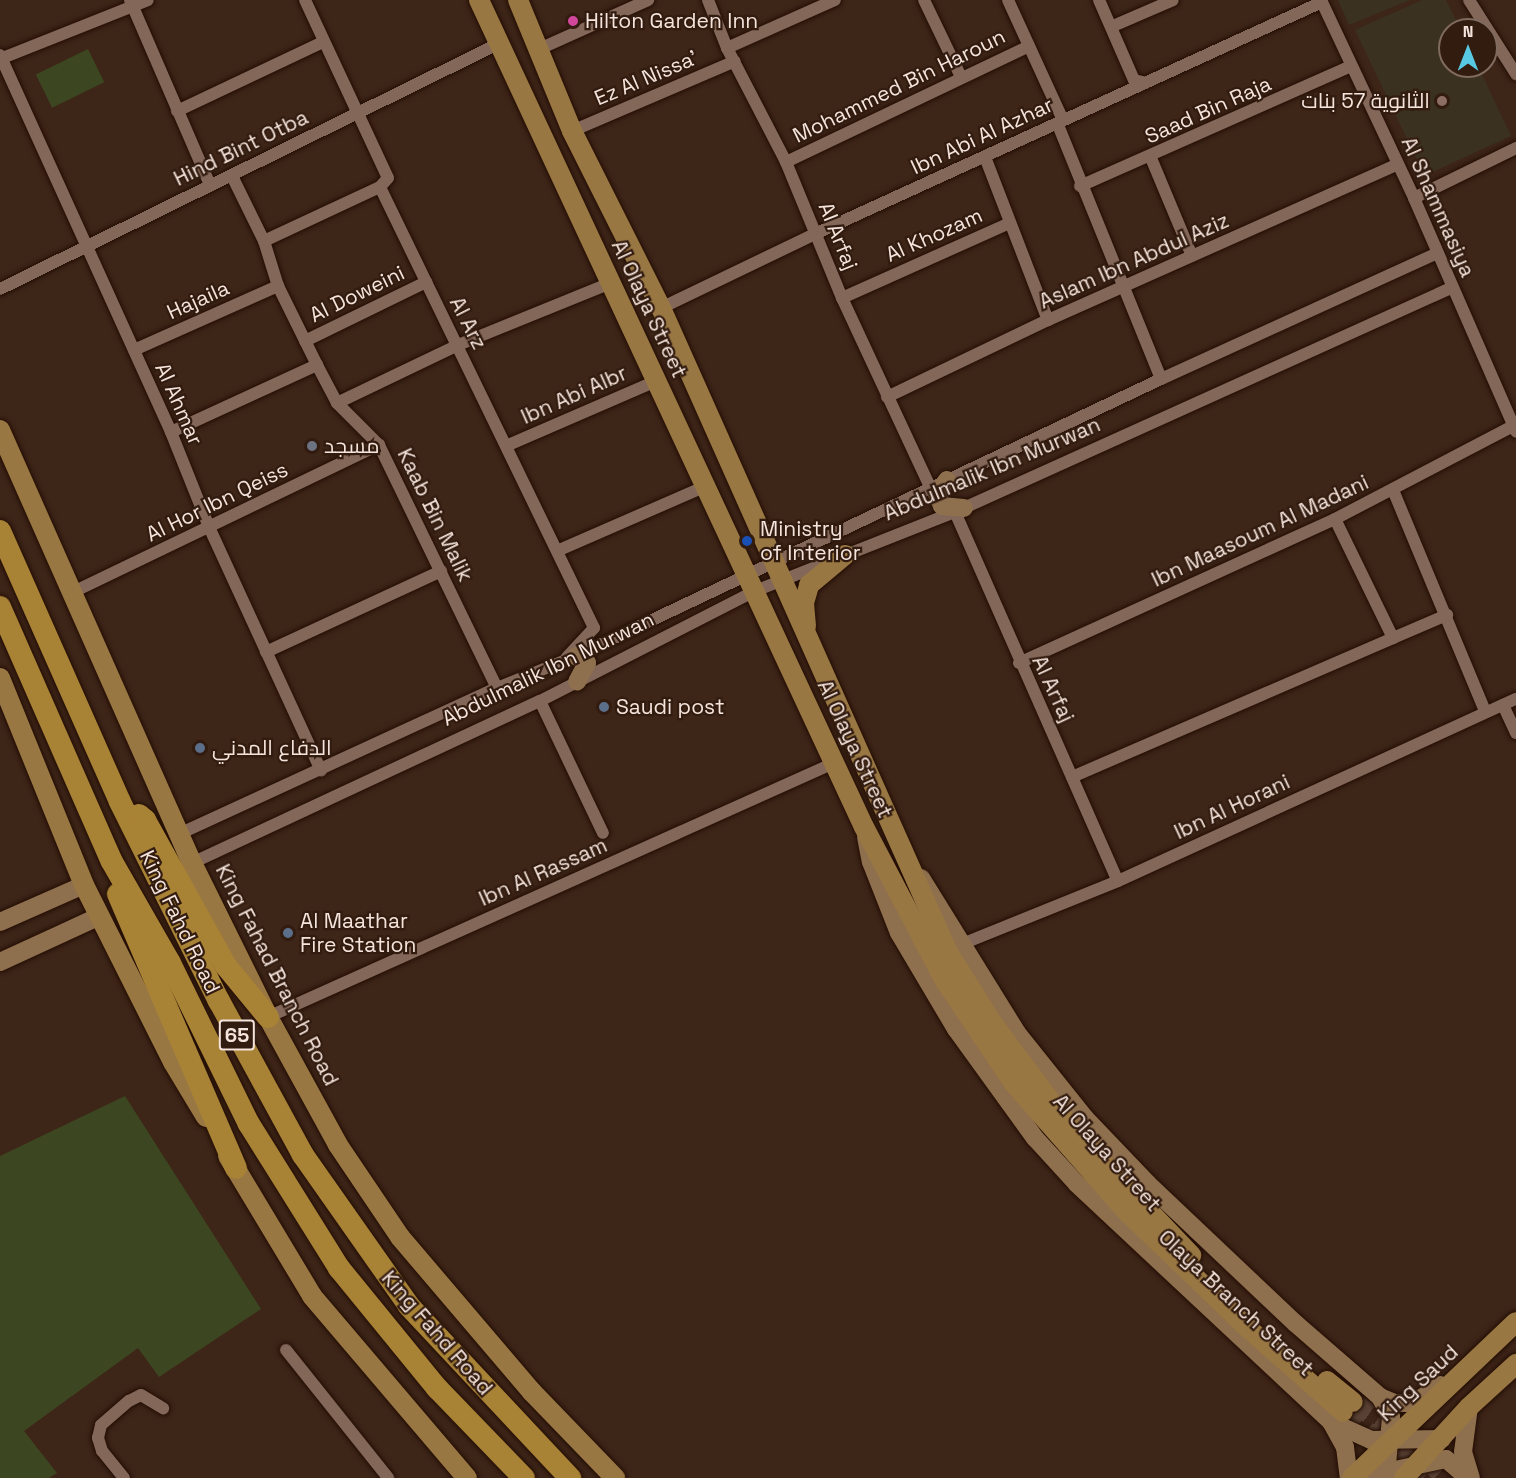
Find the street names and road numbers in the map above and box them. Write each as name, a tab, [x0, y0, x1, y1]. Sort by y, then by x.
street label: Mohammed Bin Haroun	[789, 24, 1009, 148]
street label: Ez Al Nissa'	[591, 45, 701, 111]
street label: Saad Bin Raja	[1141, 71, 1275, 149]
street label: Ibn Abi Al Azhar	[906, 92, 1058, 180]
street label: Hind Bint Otba	[170, 105, 312, 191]
street label: Al Shammasiya	[1396, 133, 1480, 281]
street label: Al Arfaj	[813, 198, 863, 274]
street label: Al Khozam	[882, 203, 986, 267]
street label: Aslam Ibn Abdul Aziz	[1035, 208, 1233, 314]
street label: Al Olaya Street	[606, 236, 692, 382]
street label: Al Doweini	[305, 260, 409, 328]
street label: Hajaila	[163, 275, 233, 325]
street label: Al Arz	[444, 292, 492, 354]
street label: Al Ahmar	[150, 359, 208, 449]
street label: Ibn Abi Albr	[517, 360, 631, 430]
street label: Abdulmalik Ibn Murwan	[880, 412, 1104, 526]
street label: Kaab Bin Malik	[392, 444, 478, 586]
street label: Al Hor Ibn Qeiss	[142, 457, 292, 547]
street label: Ibn Maasoum Al Madani	[1147, 470, 1373, 592]
street label: Abdulmalik Ibn Murwan	[438, 607, 658, 731]
street label: Al Arfaj	[1027, 651, 1079, 727]
street label: Al Olaya Street	[812, 676, 898, 822]
street label: Ibn Al Horani	[1170, 769, 1294, 845]
street label: Ibn Al Rassam	[475, 832, 611, 912]
street label: King Fahd Road	[134, 846, 226, 998]
street label: King Fahad Branch Road	[210, 860, 344, 1090]
road number: 65	[218, 1018, 256, 1052]
street label: Al Olaya Street	[1048, 1089, 1166, 1217]
street label: Olaya Branch Street	[1153, 1225, 1319, 1381]
street label: King Fahd Road	[376, 1266, 498, 1400]
street label: King Saud	[1373, 1339, 1463, 1427]

